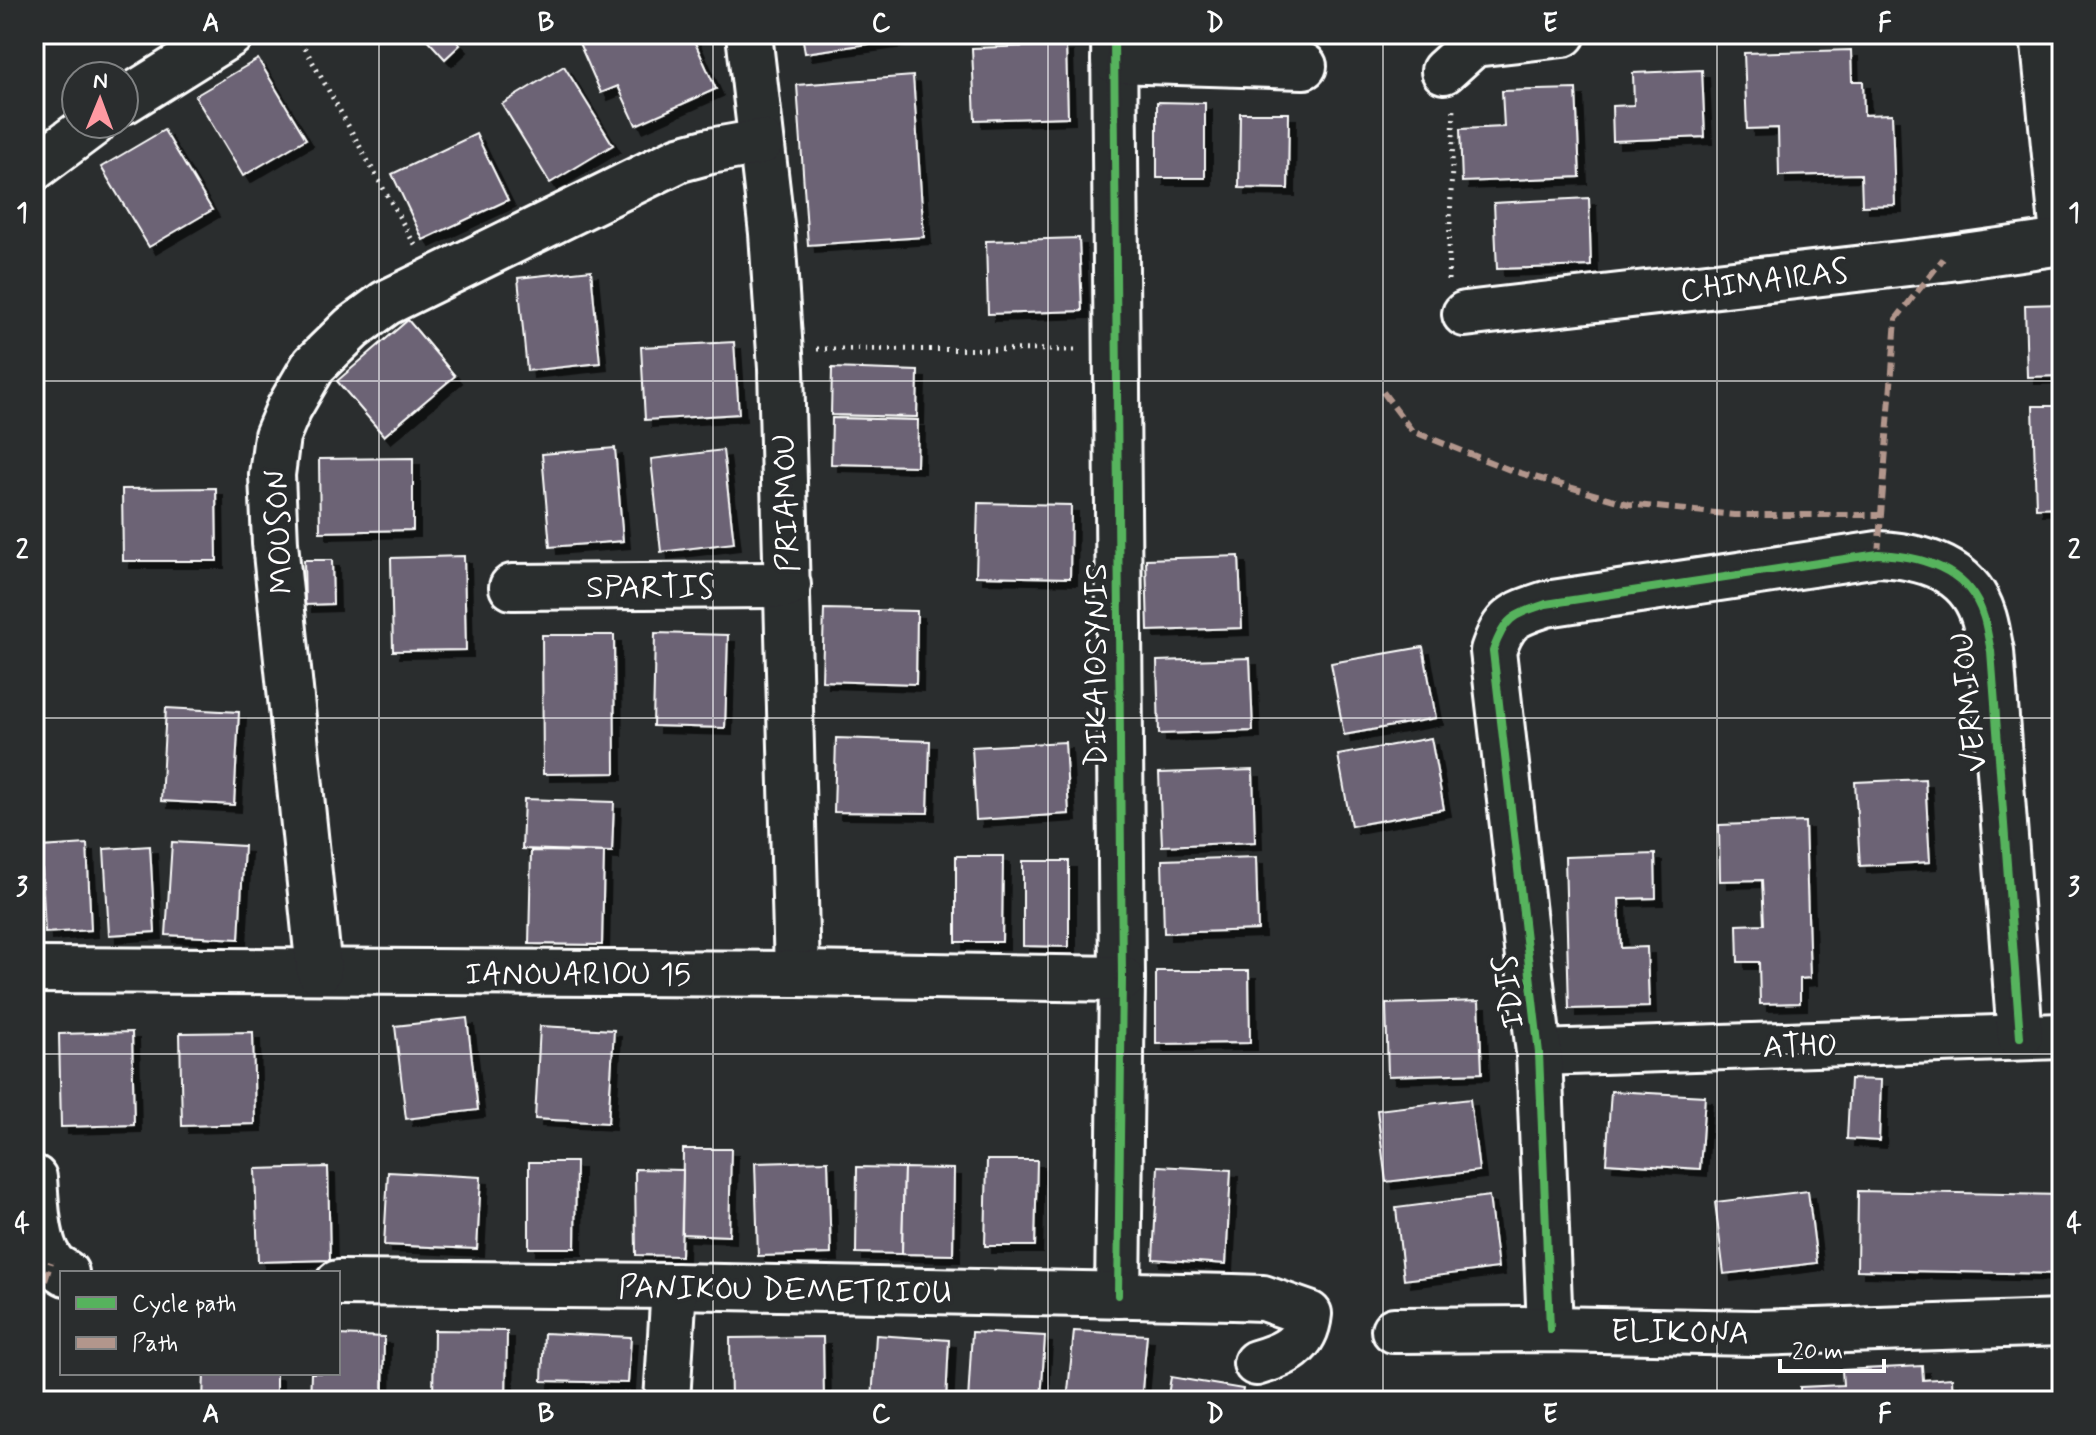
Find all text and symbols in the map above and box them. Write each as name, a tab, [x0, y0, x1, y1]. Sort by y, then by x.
text: A	[202, 7, 220, 41]
text: B	[538, 7, 554, 41]
text: C	[872, 7, 891, 41]
text: D	[1206, 7, 1224, 41]
text: E	[1542, 7, 1558, 41]
text: F	[1878, 7, 1892, 41]
north arrow	[60, 60, 140, 140]
text: N	[93, 68, 108, 96]
text: 1	[16, 197, 28, 231]
text: 1	[2068, 197, 2080, 231]
street label: CHIMAIRAS	[1678, 251, 1851, 313]
street label: PRIAMOU	[764, 433, 810, 573]
street label: MOUSON	[256, 468, 304, 595]
text: 2	[16, 534, 29, 568]
text: 2	[2068, 534, 2081, 568]
street label: DIKAIOSYNIS	[1076, 563, 1118, 767]
street label: SPARTIS	[586, 567, 714, 609]
street label: VERMIOU	[1942, 630, 1998, 774]
text: 3	[16, 871, 28, 905]
text: 3	[2068, 871, 2080, 905]
street label: IDIS	[1485, 953, 1535, 1031]
street label: IANOUARIOU 15	[465, 954, 691, 996]
street label: ATHO	[1762, 1025, 1838, 1069]
text: 4	[14, 1208, 30, 1242]
text: 4	[2066, 1208, 2082, 1242]
street label: PANIKOU DEMETRIOU	[618, 1267, 952, 1315]
legend	[60, 1271, 340, 1375]
text: Cycle path	[132, 1289, 237, 1320]
street label: ELIKONA	[1610, 1311, 1750, 1355]
scale bar	[1780, 1323, 1884, 1373]
text: Path	[132, 1329, 178, 1360]
text: 20 m	[1792, 1337, 1843, 1368]
text: A	[202, 1398, 220, 1432]
text: B	[538, 1398, 554, 1432]
text: C	[872, 1398, 891, 1432]
text: D	[1206, 1398, 1224, 1432]
text: E	[1542, 1398, 1558, 1432]
text: F	[1878, 1398, 1892, 1432]

